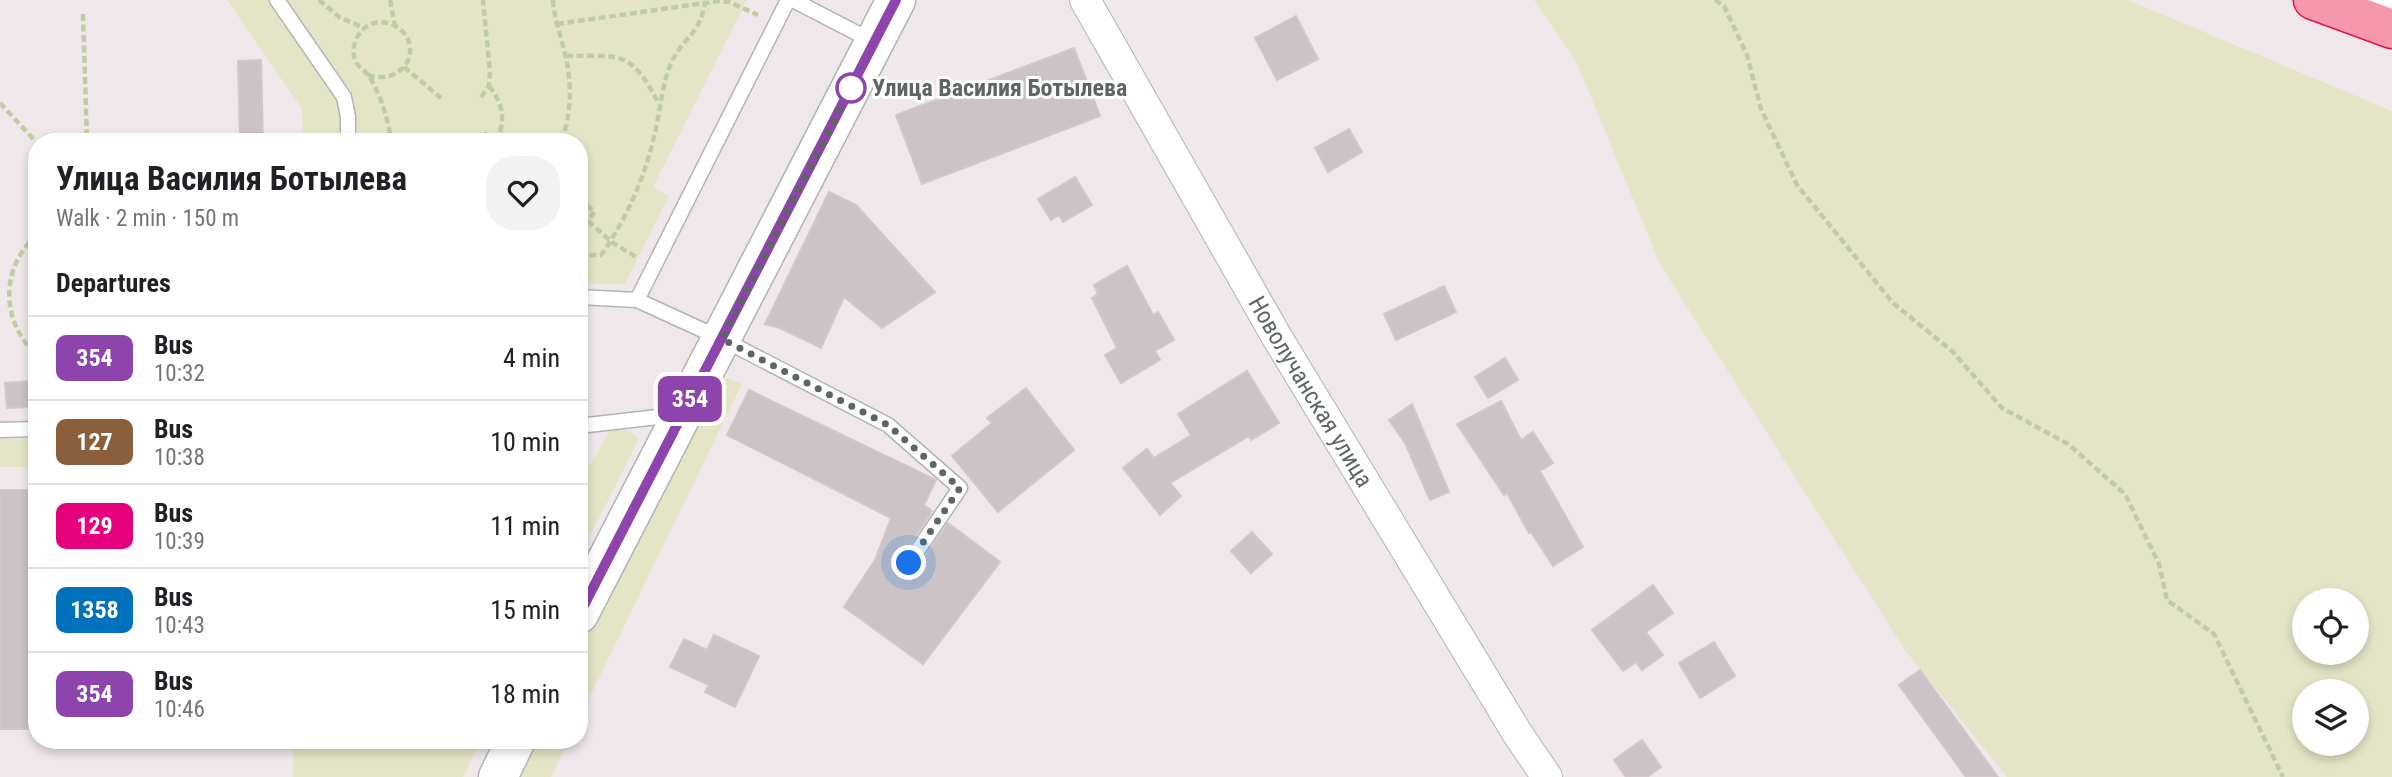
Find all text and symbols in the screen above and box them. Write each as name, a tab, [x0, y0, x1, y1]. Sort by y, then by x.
marker: Улица Василия Ботылева	[836, 73, 866, 103]
place label: Улица Василия Ботылева	[872, 74, 1127, 102]
button: heart	[486, 156, 560, 230]
text: Улица Василия Ботылева	[56, 159, 407, 198]
text: Walk · 2 min · 150 m	[56, 205, 239, 232]
text: Departures	[56, 268, 171, 298]
street label: Новолучанская улица	[1243, 291, 1379, 492]
text: Bus	[154, 330, 193, 360]
text: 4 min	[503, 343, 560, 373]
text: 354	[76, 344, 113, 372]
text: 10:32	[154, 360, 205, 387]
line badge: 354	[650, 376, 730, 422]
text: 354	[672, 385, 708, 413]
text: Bus	[154, 414, 193, 444]
text: 10 min	[490, 427, 560, 457]
text: 127	[76, 428, 113, 456]
text: 10:38	[154, 444, 205, 471]
text: Bus	[154, 498, 193, 528]
text: 11 min	[490, 511, 560, 541]
text: 129	[76, 512, 113, 540]
text: 10:39	[154, 528, 205, 555]
your location	[891, 545, 926, 580]
text: Bus	[154, 582, 193, 612]
map controls	[2292, 588, 2369, 756]
button: locate	[2292, 588, 2369, 665]
text: 15 min	[490, 595, 560, 625]
text: 1358	[70, 596, 119, 624]
text: 10:43	[154, 612, 205, 639]
text: Bus	[154, 666, 193, 696]
text: 18 min	[490, 679, 560, 709]
button: layers	[2292, 679, 2369, 756]
text: 354	[76, 680, 113, 708]
text: 10:46	[154, 696, 205, 723]

